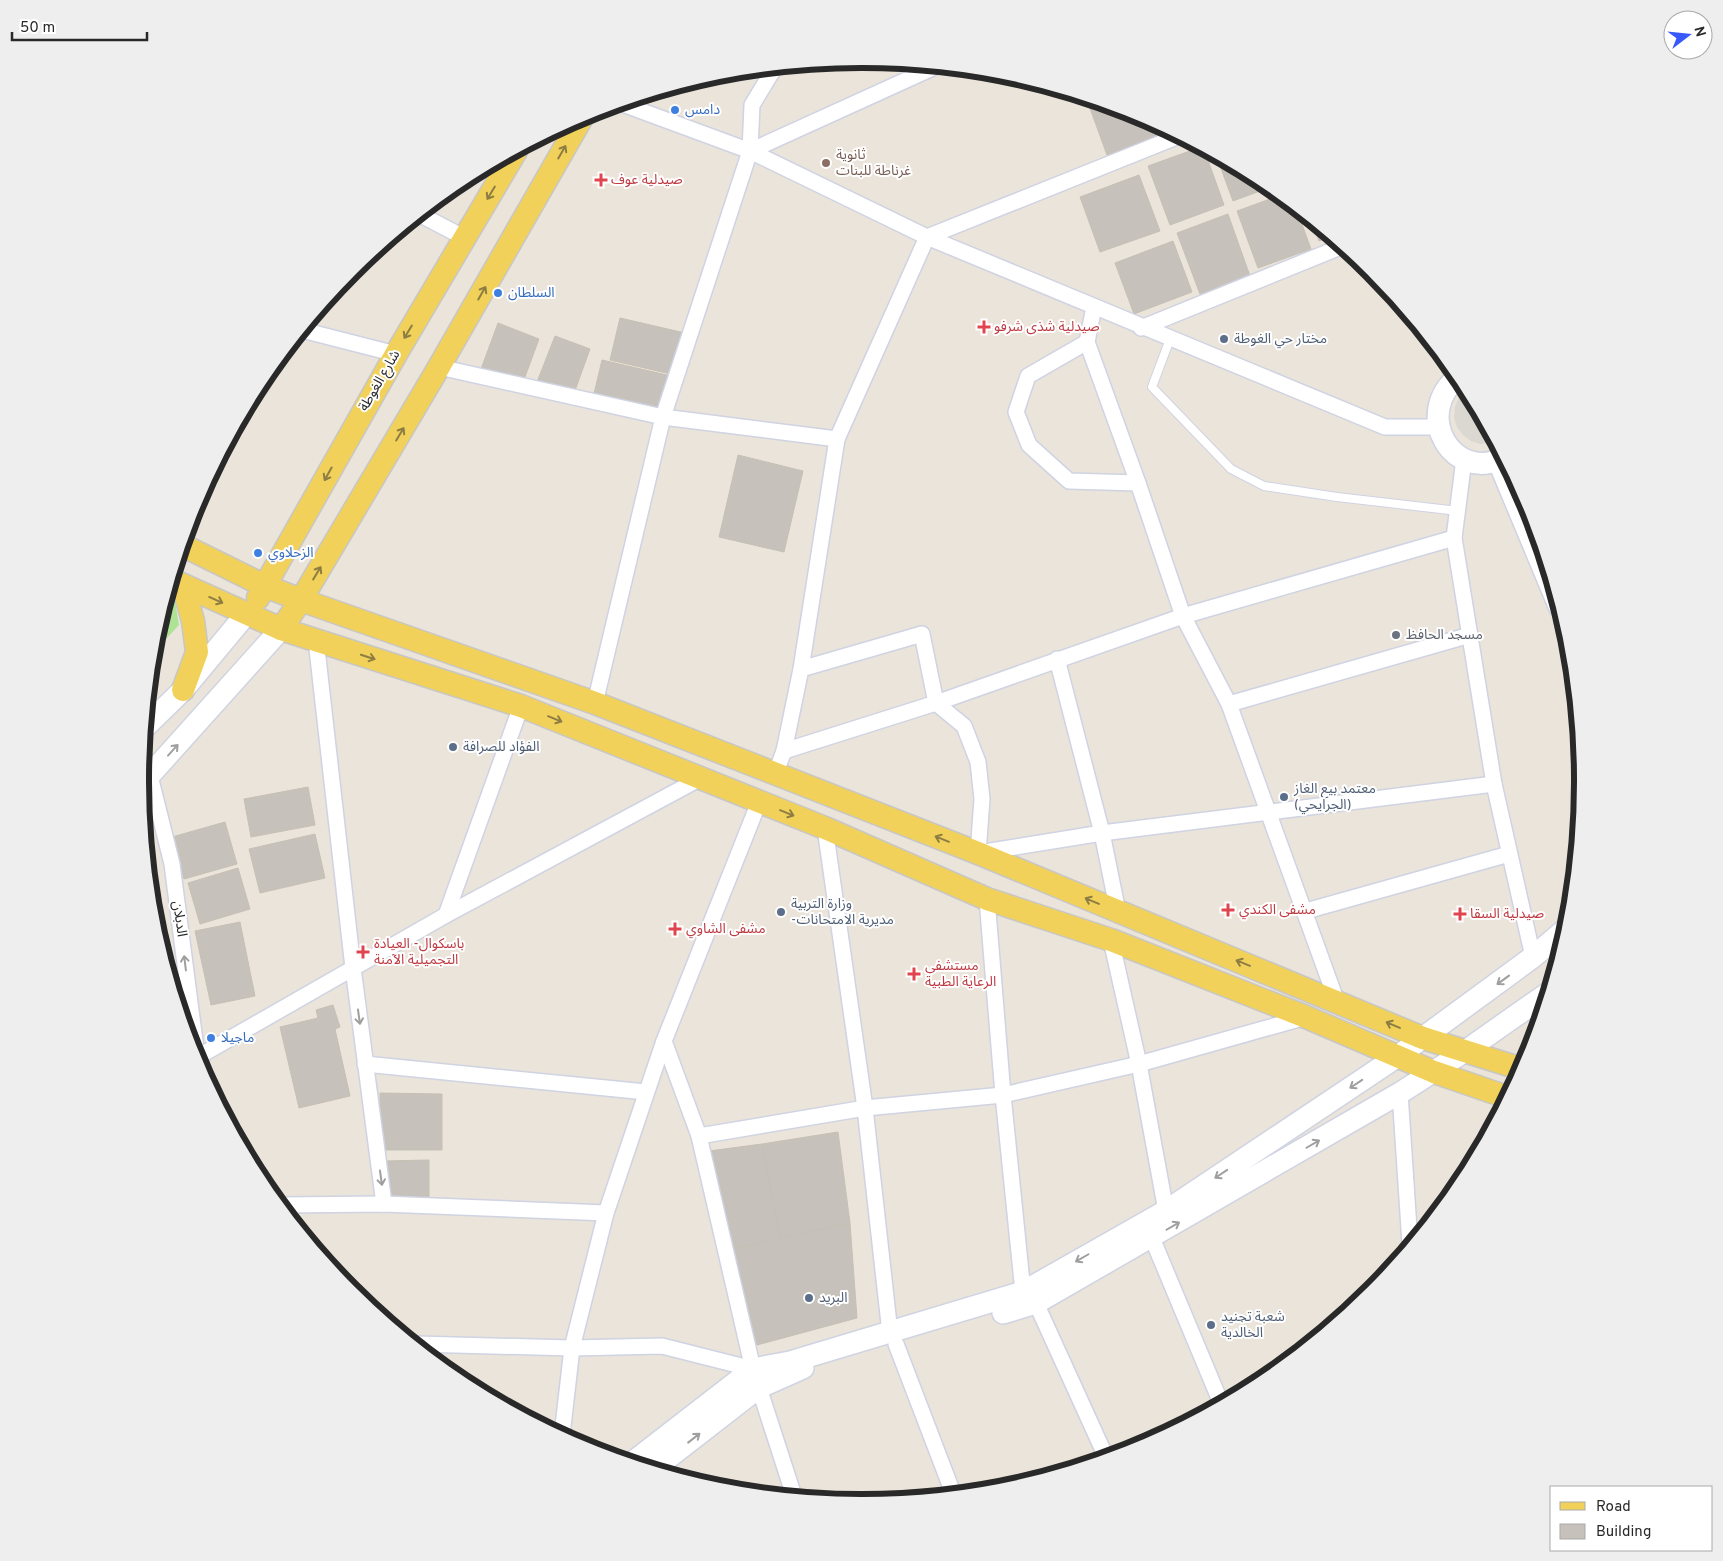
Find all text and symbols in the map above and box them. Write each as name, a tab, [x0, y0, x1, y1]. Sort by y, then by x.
scale bar	[12, 10, 148, 42]
north arrow	[1663, 10, 1713, 60]
text: 50 m	[20, 19, 55, 38]
text: N	[1689, 25, 1709, 39]
place label: دامس	[685, 102, 720, 119]
marker: دامس	[669, 104, 681, 116]
one-way arrow	[558, 146, 568, 160]
place label: ثانوية غرناطة للبنات	[836, 147, 911, 180]
marker: ثانوية غرناطة للبنات	[820, 157, 832, 169]
place label: صيدلية عوف	[611, 172, 683, 189]
marker: صيدلية عوف	[595, 174, 607, 186]
one-way arrow	[486, 185, 496, 199]
place label: السلطان	[508, 285, 555, 302]
one-way arrow	[477, 287, 487, 301]
marker: السلطان	[492, 287, 504, 299]
place label: صيدلية شذى شرفو	[994, 319, 1100, 336]
marker: صيدلية شذى شرفو	[978, 321, 990, 333]
one-way arrow	[403, 325, 413, 339]
place label: مختار حي الغوطة	[1234, 331, 1327, 349]
marker: مختار حي الغوطة	[1218, 333, 1230, 345]
street label: شارع الغوطة	[356, 347, 405, 415]
one-way arrow	[395, 427, 405, 441]
one-way arrow	[323, 466, 333, 480]
place label: الزحلاوي	[268, 545, 314, 563]
marker: الزحلاوي	[252, 547, 264, 559]
one-way arrow	[312, 567, 322, 581]
one-way arrow	[208, 595, 223, 605]
place label: مسجد الحافظ	[1406, 627, 1483, 644]
marker: مسجد الحافظ	[1390, 629, 1402, 641]
one-way arrow	[360, 652, 376, 662]
one-way arrow	[548, 716, 563, 725]
place label: الفؤاد للصرافة	[463, 739, 540, 756]
marker: الفؤاد للصرافة	[447, 741, 459, 753]
one-way arrow	[167, 743, 179, 756]
place label: معتمد بيع الغاز (الجرايحي)	[1293, 781, 1376, 815]
marker: معتمد بيع الغاز (الجرايحي)	[1278, 791, 1290, 803]
one-way arrow	[779, 809, 794, 818]
one-way arrow	[935, 834, 950, 843]
place label: وزارة التربية -مديرية الامتحانات	[791, 896, 894, 929]
one-way arrow	[1085, 896, 1100, 906]
street label: الدبلان	[168, 900, 190, 938]
place label: مشفى الكندي	[1239, 902, 1316, 920]
marker: مشفى الكندي	[1221, 903, 1235, 917]
marker: وزارة التربية -مديرية الامتحانات	[775, 906, 787, 918]
place label: صيدلية السقا	[1470, 906, 1545, 923]
marker: صيدلية السقا	[1454, 908, 1466, 920]
place label: مشفى الشاوي	[686, 921, 766, 939]
marker: مشفى الشاوي	[668, 922, 682, 936]
place label: باسكوال- العيادة التجميلية الآمنة	[374, 936, 465, 969]
marker: باسكوال- العيادة التجميلية الآمنة	[356, 945, 370, 959]
one-way arrow	[180, 956, 190, 972]
place label: مستشفى الرعاية الطبية	[925, 958, 996, 991]
one-way arrow	[1236, 958, 1251, 967]
marker: مستشفى الرعاية الطبية	[907, 967, 921, 981]
one-way arrow	[1496, 974, 1510, 985]
one-way arrow	[354, 1008, 364, 1024]
one-way arrow	[1386, 1020, 1401, 1029]
place label: ماجيلا	[221, 1030, 254, 1047]
marker: ماجيلا	[205, 1032, 217, 1044]
one-way arrow	[1350, 1079, 1364, 1089]
one-way arrow	[1305, 1138, 1319, 1148]
one-way arrow	[376, 1169, 386, 1185]
one-way arrow	[1214, 1169, 1228, 1179]
one-way arrow	[1165, 1220, 1179, 1230]
one-way arrow	[1075, 1254, 1090, 1264]
place label: البريد	[819, 1290, 848, 1307]
marker: البريد	[803, 1292, 815, 1304]
place label: شعبة تجنيد الخالدية	[1221, 1309, 1285, 1342]
marker: شعبة تجنيد الخالدية	[1205, 1319, 1217, 1331]
one-way arrow	[687, 1433, 700, 1444]
legend	[1550, 1486, 1713, 1551]
text: Road	[1596, 1498, 1631, 1517]
text: Building	[1596, 1523, 1651, 1542]

